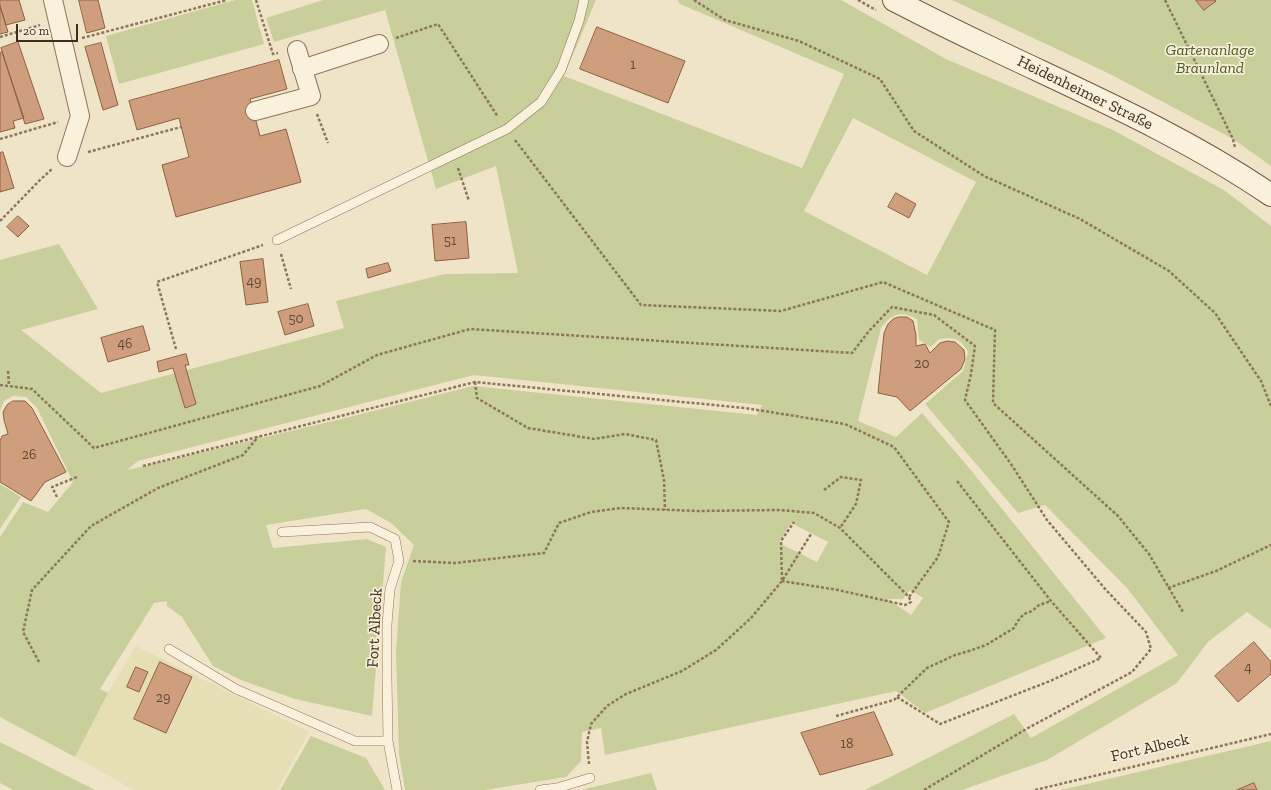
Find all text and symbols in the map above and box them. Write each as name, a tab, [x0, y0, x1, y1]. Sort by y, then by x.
scale bar	[18, 16, 80, 42]
text: 20 m	[23, 24, 49, 38]
park label: Gartenanlage Braunland	[1166, 40, 1254, 78]
street label: Heidenheimer Straße	[1014, 52, 1156, 134]
house number: 1	[630, 57, 636, 73]
house number: 51	[444, 233, 456, 249]
house number: 49	[247, 274, 261, 290]
house number: 50	[288, 311, 304, 327]
house number: 46	[118, 336, 132, 352]
house number: 20	[914, 356, 930, 372]
house number: 26	[22, 447, 36, 463]
street label: Fort Albeck	[363, 588, 387, 668]
house number: 4	[1244, 660, 1252, 676]
house number: 29	[156, 690, 170, 706]
street label: Fort Albeck	[1109, 730, 1191, 766]
house number: 18	[841, 736, 853, 752]

